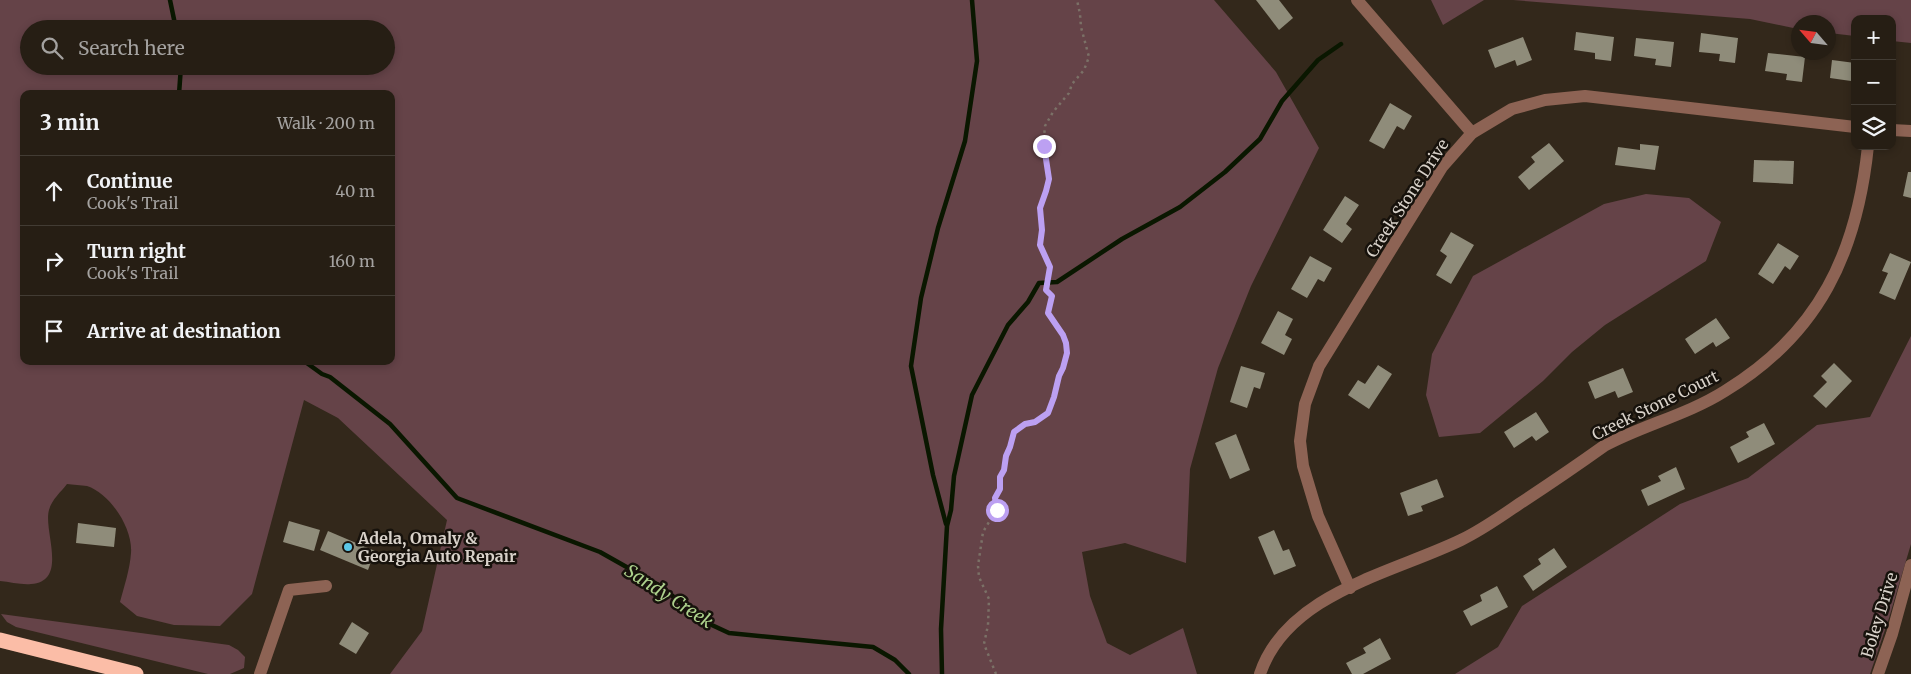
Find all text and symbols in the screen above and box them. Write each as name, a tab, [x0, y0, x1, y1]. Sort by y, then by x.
north arrow	[1791, 15, 1836, 60]
map controls	[1851, 15, 1896, 150]
button: +	[1851, 15, 1896, 60]
search box	[20, 20, 395, 75]
icon: search	[38, 34, 66, 62]
text: Search here	[78, 36, 185, 60]
button: −	[1851, 60, 1896, 105]
button: layers	[1851, 105, 1896, 150]
text: 3 min	[40, 109, 99, 136]
text: Walk · 200 m	[277, 113, 375, 133]
route end	[1033, 135, 1056, 158]
street label: Creek Stone Drive	[1361, 135, 1453, 261]
text: Continue	[87, 169, 173, 193]
icon: ahead	[40, 177, 68, 205]
text: 40 m	[335, 181, 375, 201]
text: Cook's Trail	[87, 193, 178, 213]
text: Turn right	[87, 239, 186, 263]
icon: right	[40, 247, 68, 275]
text: 160 m	[329, 251, 375, 271]
text: Cook's Trail	[87, 263, 178, 283]
icon: arrive	[40, 317, 68, 345]
text: Arrive at destination	[87, 319, 281, 343]
street label: Creek Stone Court	[1588, 365, 1722, 444]
route start	[986, 499, 1009, 522]
place label: Adela, Omaly & Georgia Auto Repair	[357, 528, 517, 566]
marker: Adela, Omaly & Georgia Auto Repair	[342, 541, 354, 553]
water label: Sandy Creek	[621, 559, 718, 633]
street label: Boley Drive	[1857, 570, 1901, 660]

